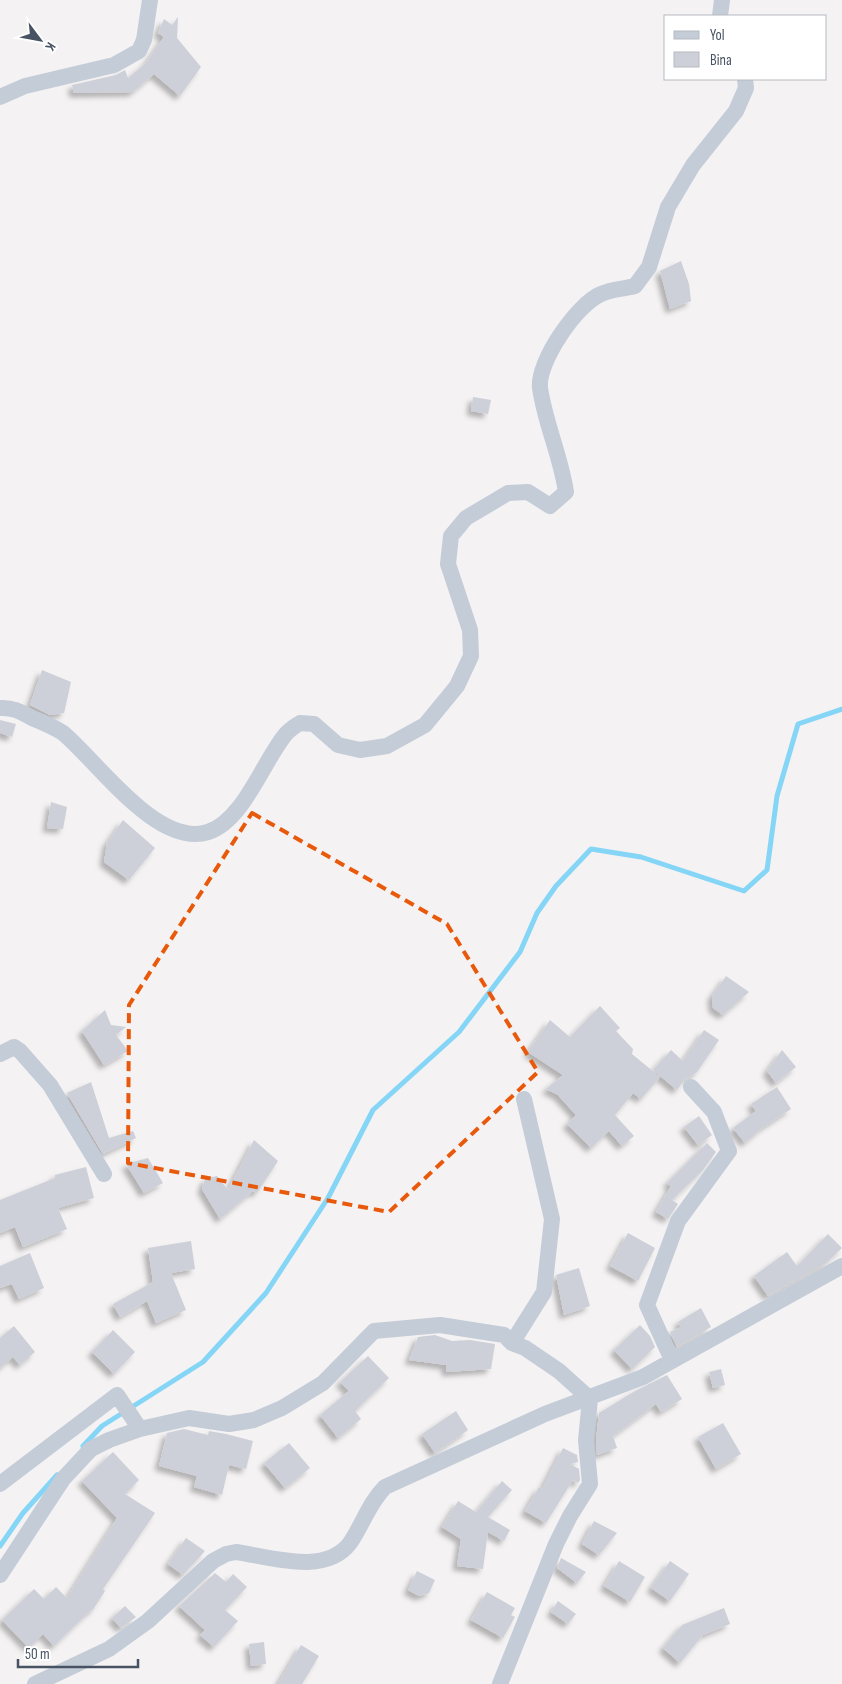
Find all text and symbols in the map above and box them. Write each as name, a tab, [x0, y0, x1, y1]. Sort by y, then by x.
north arrow	[15, 15, 65, 65]
legend	[664, 15, 827, 80]
text: Yol	[710, 26, 725, 45]
text: K	[42, 39, 60, 54]
text: Bina	[710, 51, 732, 70]
scale bar	[18, 1636, 138, 1668]
text: 50 m	[25, 1645, 50, 1664]

